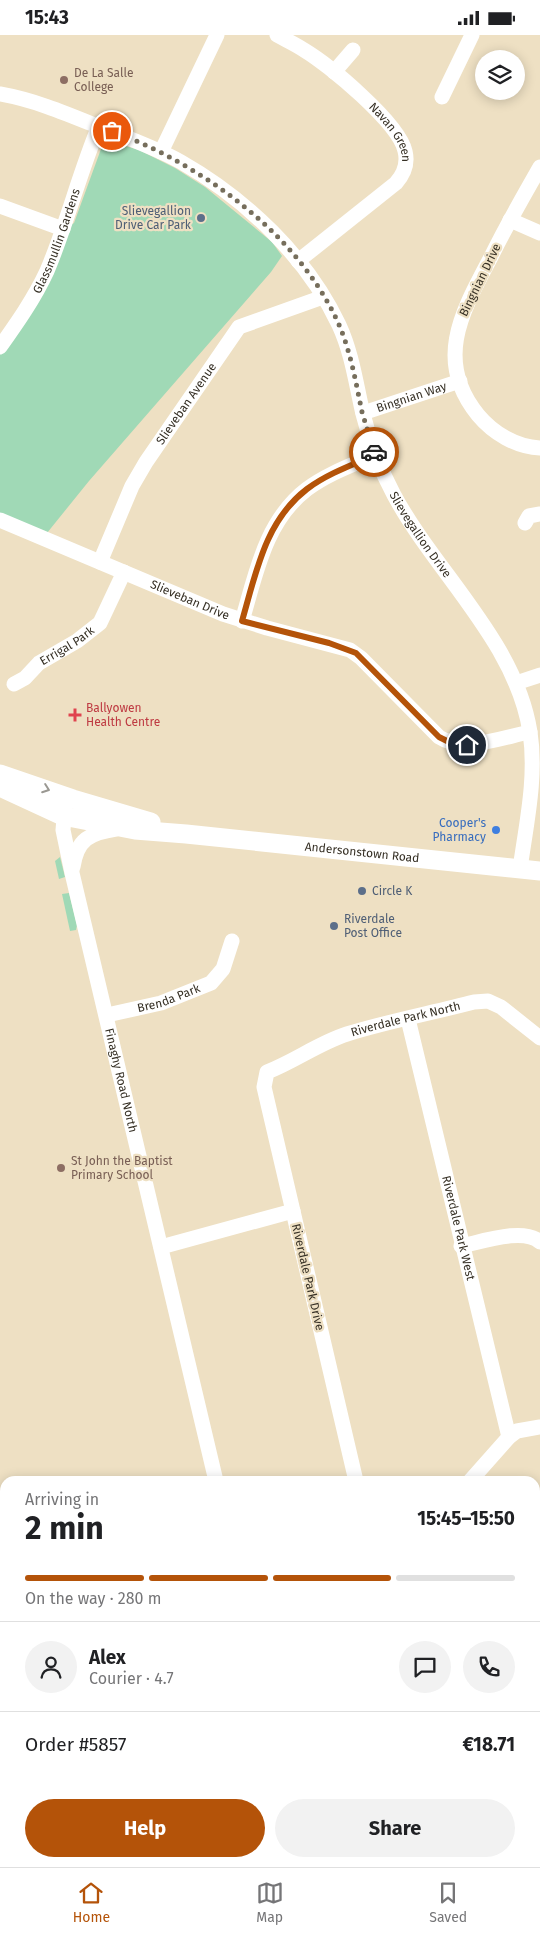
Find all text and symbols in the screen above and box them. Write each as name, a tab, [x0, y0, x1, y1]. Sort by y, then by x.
text: 15:43	[25, 6, 69, 29]
map controls	[475, 50, 525, 100]
button: layers	[475, 50, 525, 100]
place label: De La Salle College	[74, 66, 133, 94]
marker: De La Salle College	[58, 74, 70, 86]
street label: Navan Green	[366, 100, 413, 162]
pin	[91, 110, 133, 152]
icon: bag	[98, 117, 126, 145]
street label: Glassmullin Gardens	[30, 186, 83, 296]
place label: Slievegallion Drive Car Park	[115, 204, 192, 232]
marker: Slievegallion Drive Car Park	[195, 212, 207, 224]
street label: Bingnian Drive	[456, 241, 504, 319]
street label: Slieveban Avenue	[153, 360, 219, 447]
street label: Bingnian Way	[375, 379, 448, 415]
courier	[349, 427, 399, 477]
icon: car	[360, 438, 388, 466]
street label: Slievegallion Drive	[386, 489, 454, 580]
street label: Slieveban Drive	[148, 577, 231, 623]
street label: Errigal Park	[37, 623, 98, 668]
place label: Ballyowen Health Centre	[86, 701, 160, 729]
marker: Ballyowen Health Centre	[68, 708, 82, 722]
pin	[446, 724, 488, 766]
icon: home	[453, 731, 481, 759]
one-way arrow	[41, 783, 50, 793]
place label: Cooper's Pharmacy	[433, 816, 486, 844]
marker: Cooper's Pharmacy	[490, 824, 502, 836]
street label: Andersonstown Road	[304, 839, 420, 865]
place label: Circle K	[372, 884, 413, 898]
marker: Circle K	[356, 885, 368, 897]
place label: Riverdale Post Office	[344, 912, 402, 940]
marker: Riverdale Post Office	[328, 920, 340, 932]
street label: Brenda Park	[136, 981, 203, 1015]
street label: Riverdale Park North	[349, 999, 462, 1039]
street label: Finaghy Road North	[102, 1027, 140, 1134]
place label: St John the Baptist Primary School	[71, 1154, 173, 1182]
marker: St John the Baptist Primary School	[55, 1162, 67, 1174]
street label: Riverdale Park West	[439, 1174, 478, 1282]
street label: Riverdale Park Drive	[289, 1222, 327, 1332]
text: Arriving in	[25, 1490, 99, 1509]
text: 15:45–15:50	[417, 1507, 515, 1530]
text: 2 min	[25, 1509, 104, 1547]
text: On the way · 280 m	[25, 1589, 161, 1608]
button: person	[25, 1641, 77, 1693]
button: chat	[399, 1641, 451, 1693]
button: phone	[463, 1641, 515, 1693]
text: Alex	[89, 1646, 126, 1669]
text: Courier · 4.7	[89, 1669, 174, 1688]
text: Order #5857	[25, 1733, 126, 1756]
text: €18.71	[462, 1733, 515, 1756]
button: Help	[25, 1799, 265, 1857]
button: Share	[275, 1799, 515, 1857]
tab: Home	[73, 1879, 110, 1926]
tab: Map	[256, 1879, 284, 1926]
tab: Saved	[429, 1879, 467, 1926]

